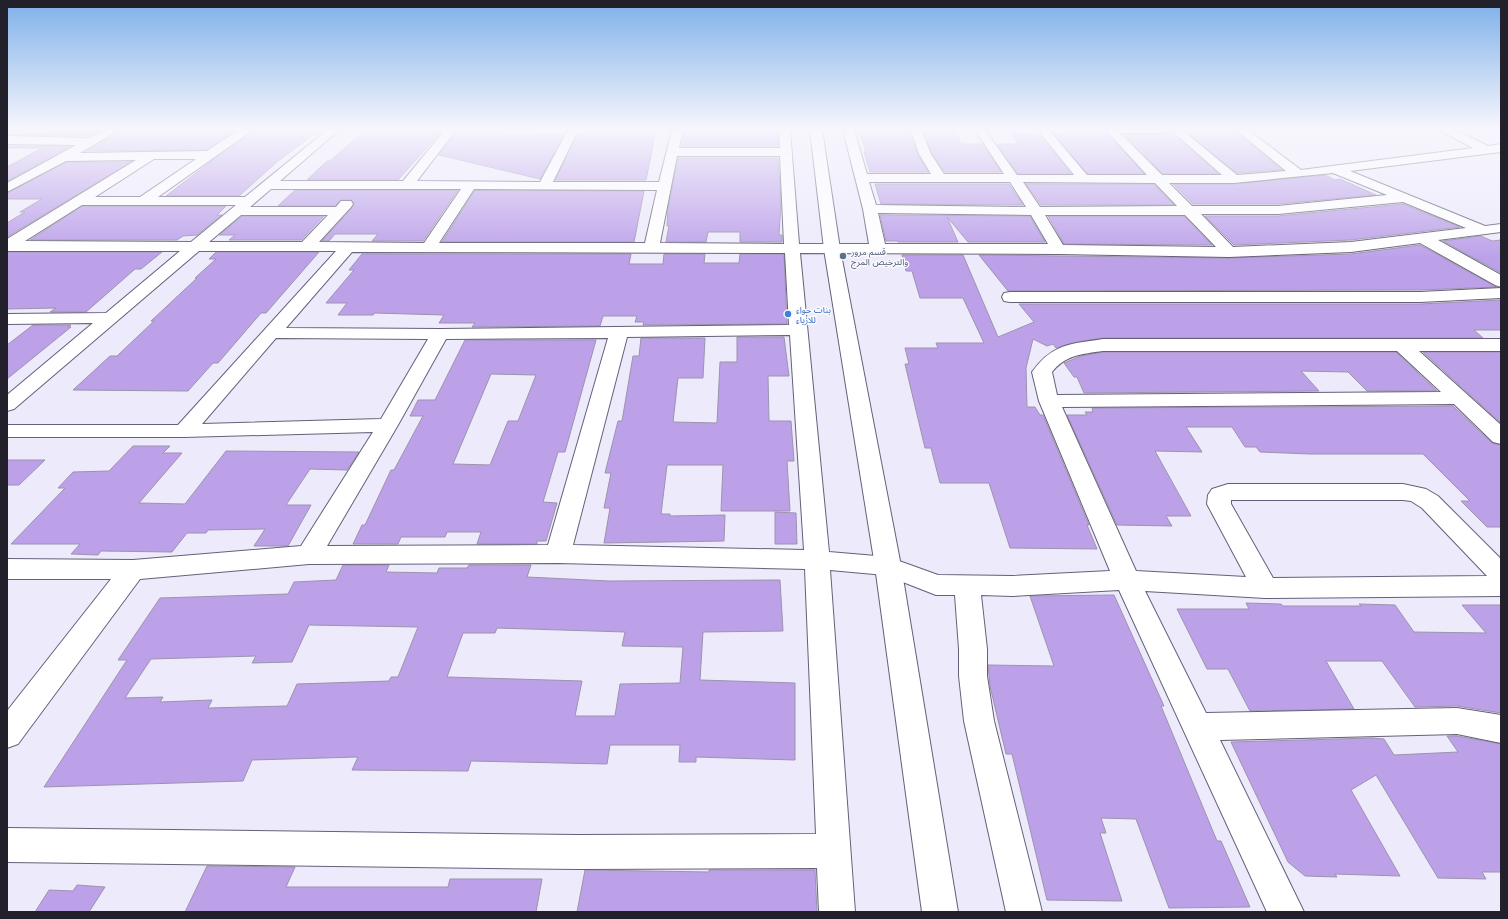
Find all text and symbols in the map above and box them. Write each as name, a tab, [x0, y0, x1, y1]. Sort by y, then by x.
place label: قسم مرور والترخيص المرج	[850, 246, 908, 269]
marker: قسم مرور والترخيص المرج	[838, 251, 848, 261]
place label: بنات حواء للازياء	[796, 304, 831, 326]
marker: بنات حواء للازياء	[783, 309, 793, 319]

